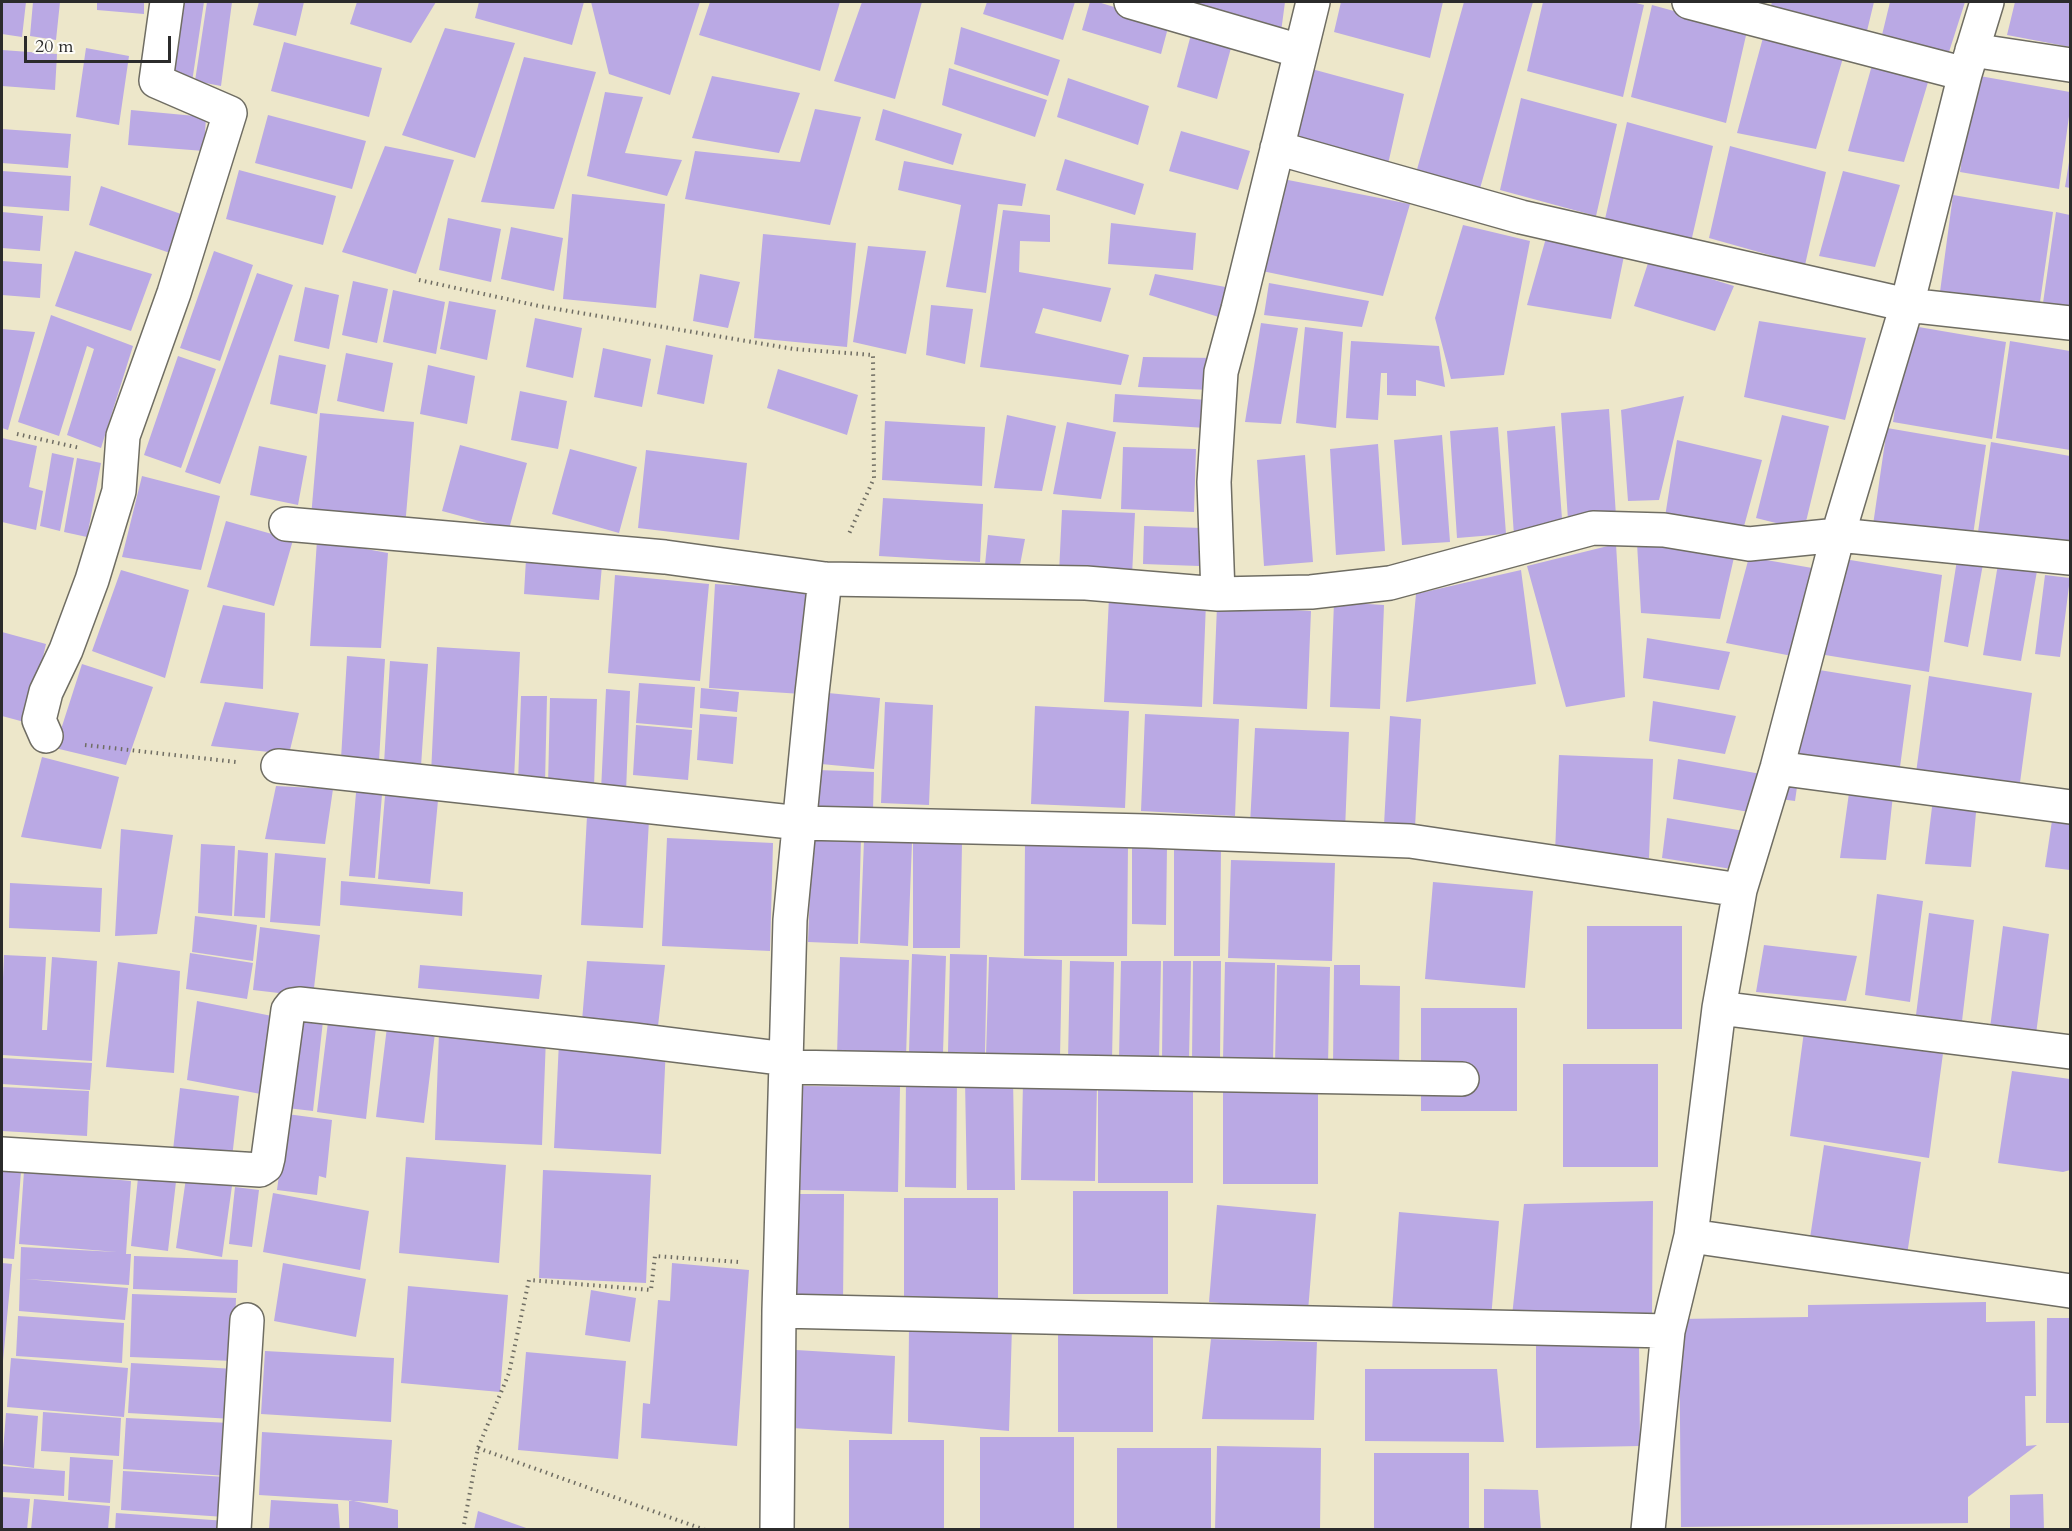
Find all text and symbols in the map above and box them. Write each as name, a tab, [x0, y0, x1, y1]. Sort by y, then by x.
scale bar	[27, 24, 174, 62]
text: 20 m	[35, 34, 74, 59]

